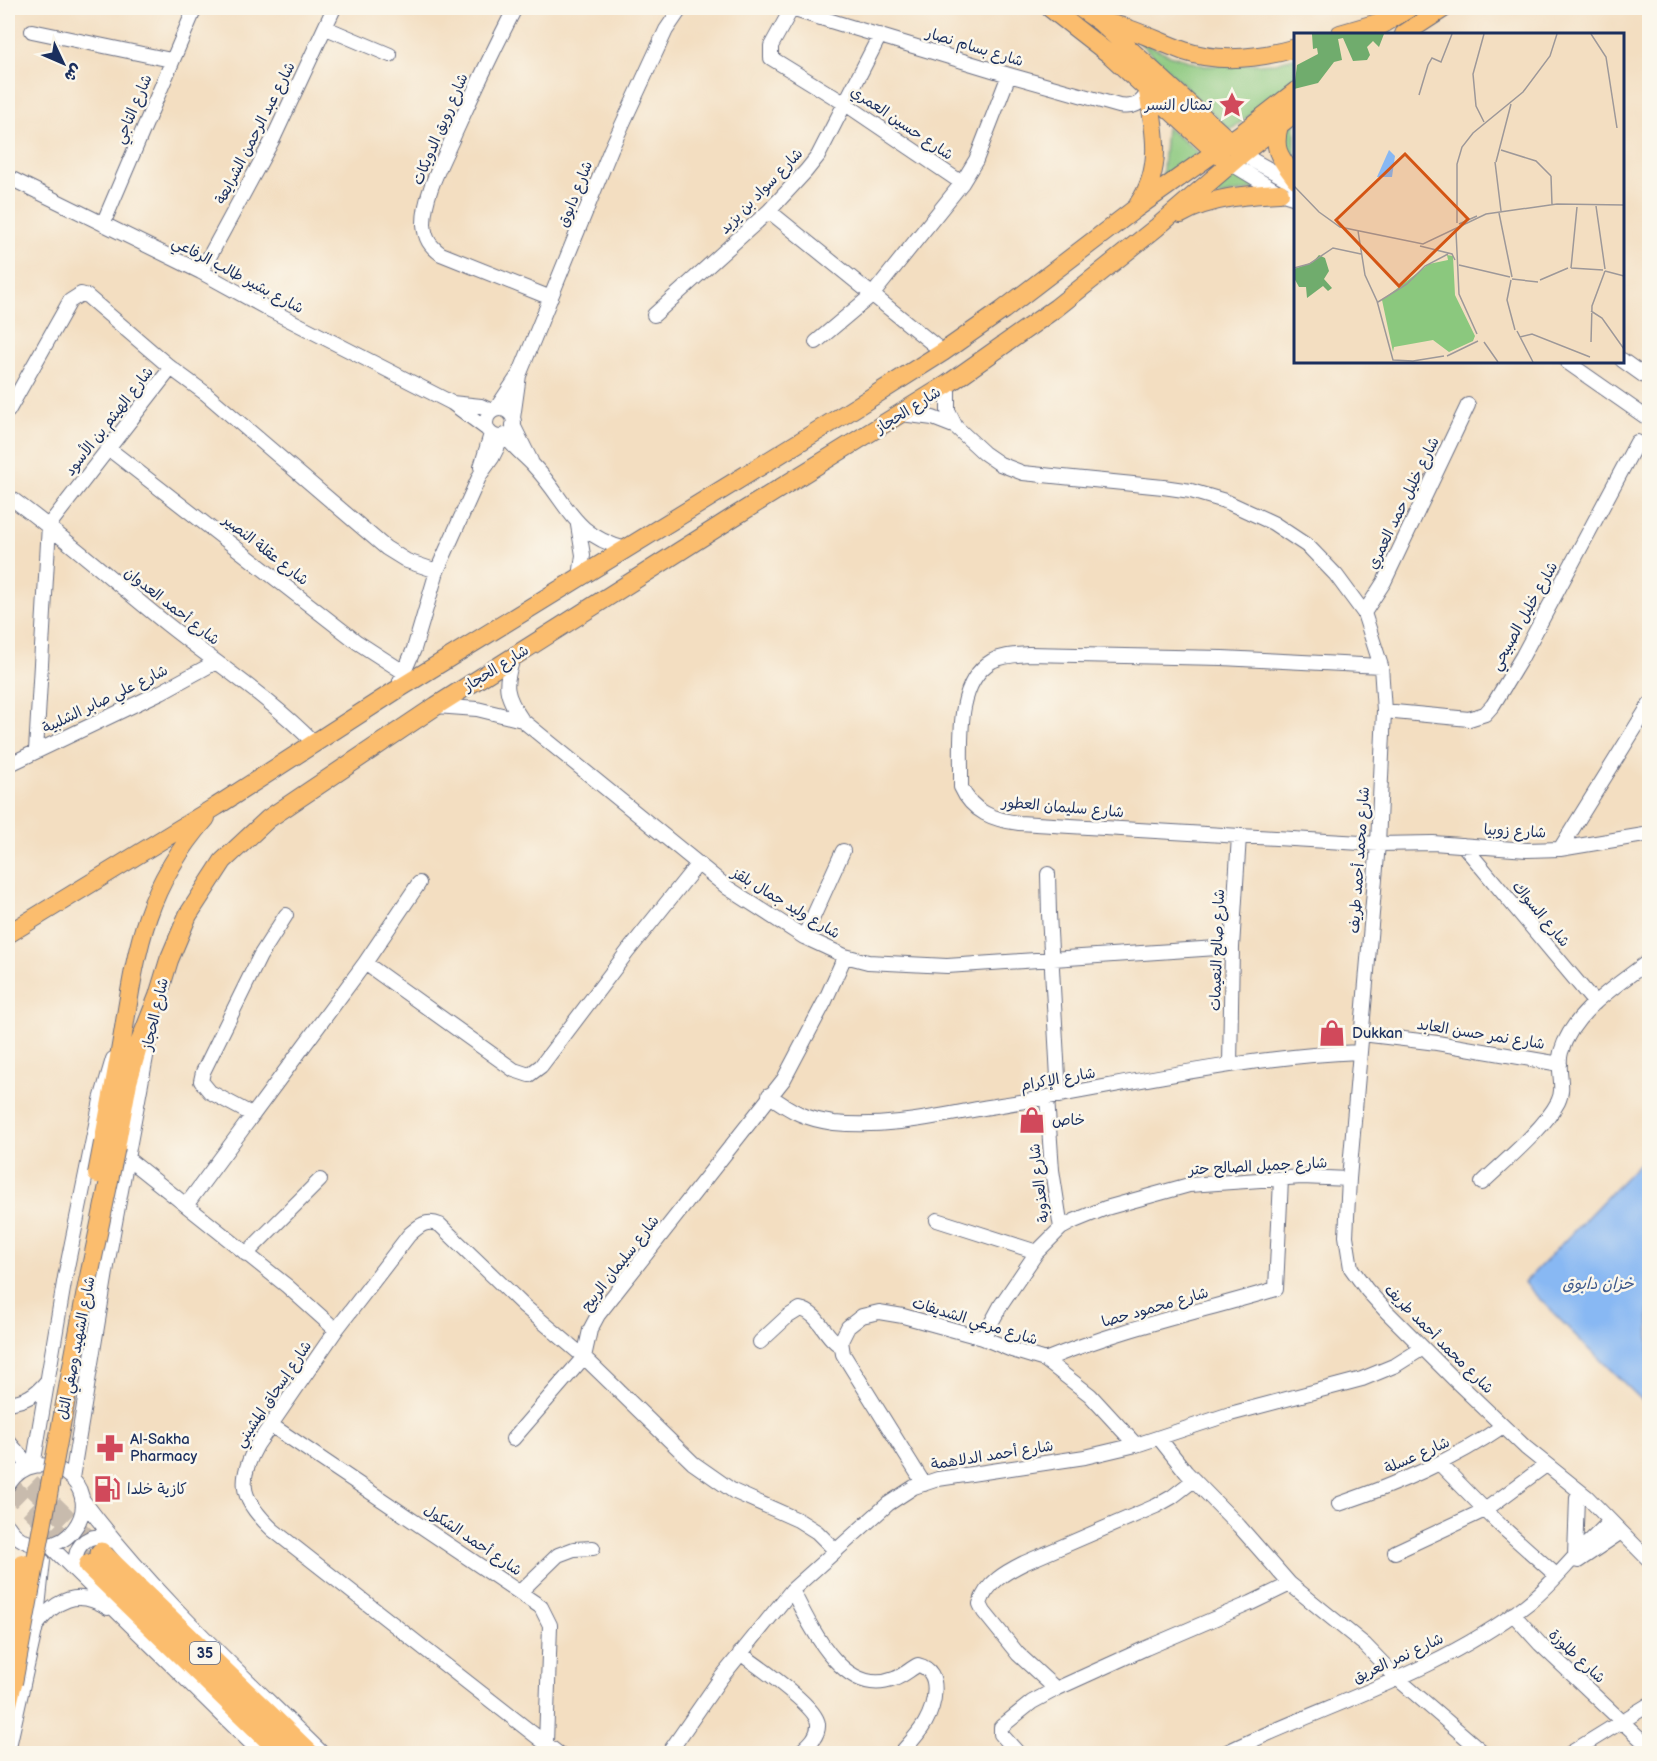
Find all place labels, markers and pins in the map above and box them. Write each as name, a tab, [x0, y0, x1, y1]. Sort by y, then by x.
place icon: تمثال النسر	[1217, 90, 1247, 120]
place label: تمثال النسر	[1143, 96, 1213, 115]
shop icon: Dukkan	[1317, 1018, 1347, 1048]
place label: Dukkan	[1352, 1024, 1403, 1043]
shop icon: خاص	[1017, 1105, 1047, 1135]
place label: خاص	[1052, 1111, 1085, 1130]
place label: Al-Sakha Pharmacy	[130, 1430, 197, 1466]
pharmacy icon: Al-Sakha Pharmacy	[95, 1433, 125, 1463]
fuel station icon: كازية خلدا	[92, 1474, 122, 1504]
place label: كازية خلدا	[127, 1480, 187, 1499]

